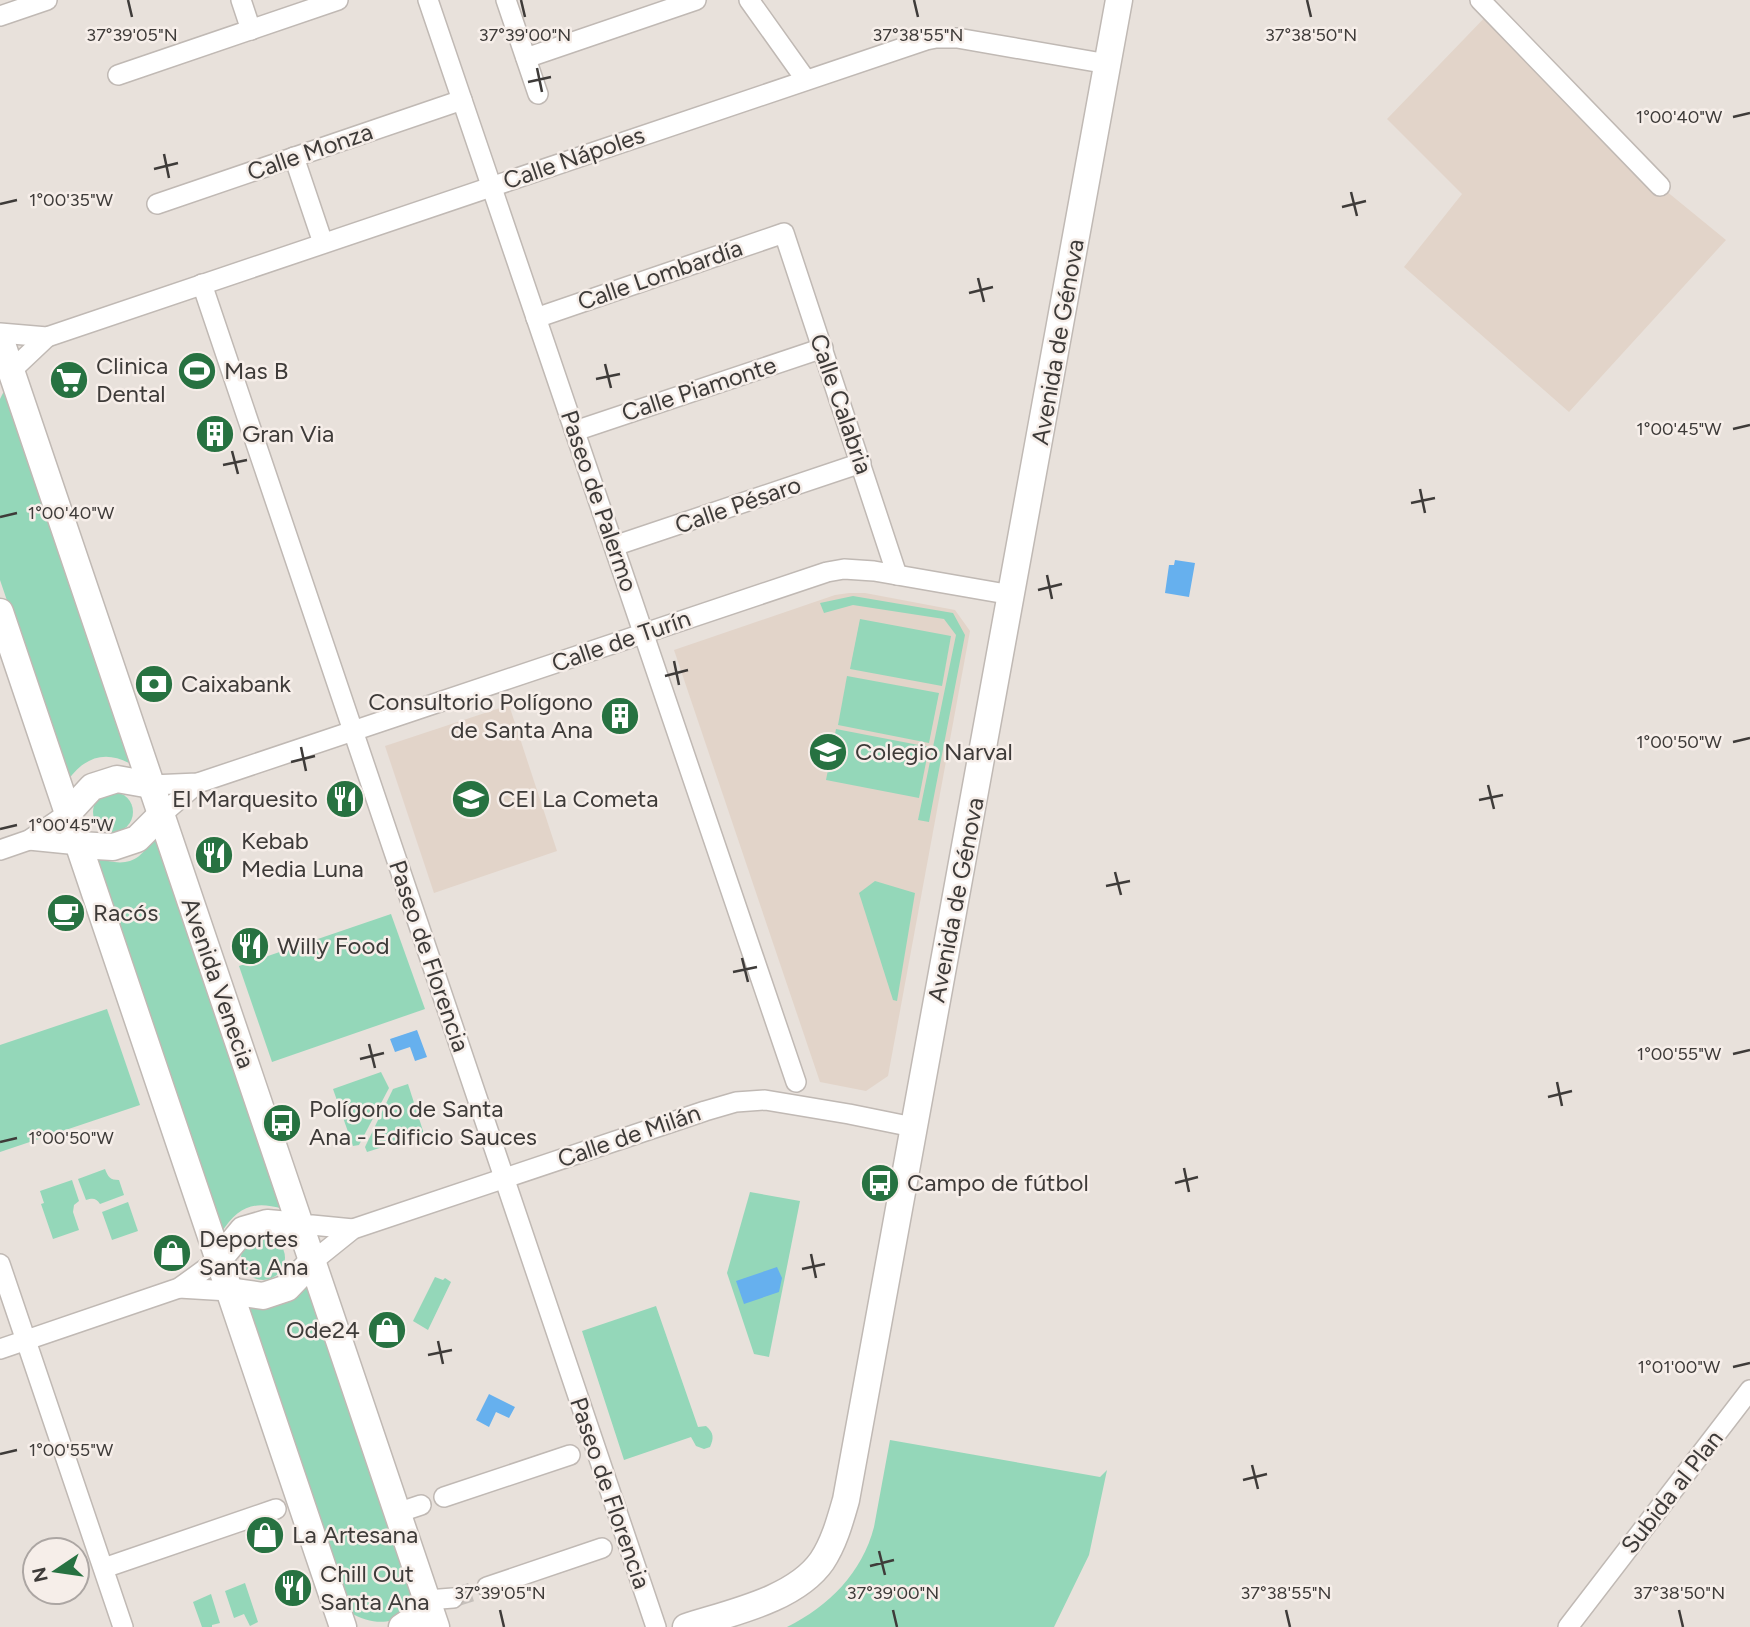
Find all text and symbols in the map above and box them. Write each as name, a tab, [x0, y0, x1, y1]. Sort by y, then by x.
text: 37°39'05"N	[86, 24, 178, 46]
text: 37°39'00"N	[479, 24, 571, 46]
text: 37°38'55"N	[873, 24, 963, 46]
text: 37°38'50"N	[1265, 24, 1357, 46]
text: 1°00'40"W	[1636, 106, 1723, 128]
street label: Calle Monza	[243, 117, 376, 187]
street label: Calle Nápoles	[499, 120, 648, 195]
text: 1°00'35"W	[29, 189, 114, 211]
street label: Calle Lombardía	[574, 233, 746, 316]
street label: Avenida de Génova	[1025, 237, 1090, 447]
street label: Calle Calabria	[804, 330, 879, 478]
sports icon: Mas B	[176, 350, 218, 392]
street label: Calle Piamonte	[618, 350, 780, 427]
place label: Clinica Dental	[96, 351, 168, 408]
place label: Mas B	[224, 356, 288, 385]
supermarket icon: Clinica Dental	[48, 359, 90, 401]
street label: Paseo de Palermo	[555, 406, 644, 595]
building icon: Gran Via	[194, 413, 236, 455]
text: 1°00'45"W	[1636, 418, 1722, 440]
place label: Gran Via	[242, 419, 334, 448]
street label: Calle Pésaro	[671, 469, 805, 540]
text: 1°00'40"W	[28, 502, 115, 524]
street label: Calle de Turín	[548, 603, 694, 678]
bank icon: Caixabank	[133, 663, 175, 705]
place label: Caixabank	[181, 669, 291, 698]
place label: Consultorio Polígono de Santa Ana	[368, 687, 593, 744]
building icon: Consultorio Polígono de Santa Ana	[599, 695, 641, 737]
school or university icon: Colegio Narval	[807, 731, 849, 773]
text: 1°00'50"W	[1636, 731, 1723, 753]
place label: Colegio Narval	[855, 737, 1013, 766]
restaurant icon: El Marquesito	[324, 778, 366, 820]
school or university icon: CEI La Cometa	[450, 778, 492, 820]
place label: El Marquesito	[172, 784, 318, 813]
place label: CEI La Cometa	[498, 784, 659, 813]
street label: Avenida de Génova	[921, 795, 990, 1005]
text: 1°00'45"W	[28, 814, 114, 836]
place label: Kebab Media Luna	[241, 826, 364, 883]
restaurant icon: Kebab Media Luna	[193, 834, 235, 876]
street label: Paseo de Florencia	[383, 856, 476, 1055]
cafe icon: Racós	[45, 892, 87, 934]
street label: Avenida Venecia	[176, 894, 261, 1072]
place label: Racós	[93, 898, 158, 927]
restaurant icon: Willy Food	[229, 925, 271, 967]
place label: Willy Food	[277, 931, 390, 960]
text: 1°00'55"W	[1637, 1043, 1722, 1065]
place label: Polígono de Santa Ana - Edificio Sauces	[309, 1094, 537, 1151]
street label: Calle de Milán	[554, 1098, 704, 1173]
bus stop icon: Polígono de Santa Ana - Edificio Sauces	[261, 1102, 303, 1144]
text: 1°00'50"W	[28, 1127, 115, 1149]
bus stop icon: Campo de fútbol	[859, 1162, 901, 1204]
place label: Campo de fútbol	[907, 1168, 1089, 1197]
place label: Deportes Santa Ana	[199, 1224, 308, 1281]
shop icon: Deportes Santa Ana	[151, 1232, 193, 1274]
shop icon: Ode24	[366, 1309, 408, 1351]
place label: Ode24	[286, 1315, 360, 1344]
text: 1°01'00"W	[1638, 1356, 1721, 1378]
street label: Paseo de Florencia	[564, 1393, 657, 1592]
street label: Subida al Plan	[1615, 1424, 1729, 1559]
text: 1°00'55"W	[29, 1439, 114, 1461]
shop icon: La Artesana	[244, 1514, 286, 1556]
place label: La Artesana	[292, 1520, 418, 1549]
north arrow	[21, 1536, 91, 1606]
place label: Chill Out Santa Ana	[320, 1559, 429, 1616]
text: N	[27, 1565, 53, 1584]
restaurant icon: Chill Out Santa Ana	[272, 1567, 314, 1609]
text: 37°39'05"N	[454, 1582, 546, 1604]
text: 37°39'00"N	[847, 1582, 939, 1604]
text: 37°38'55"N	[1241, 1582, 1331, 1604]
text: 37°38'50"N	[1633, 1582, 1725, 1604]

